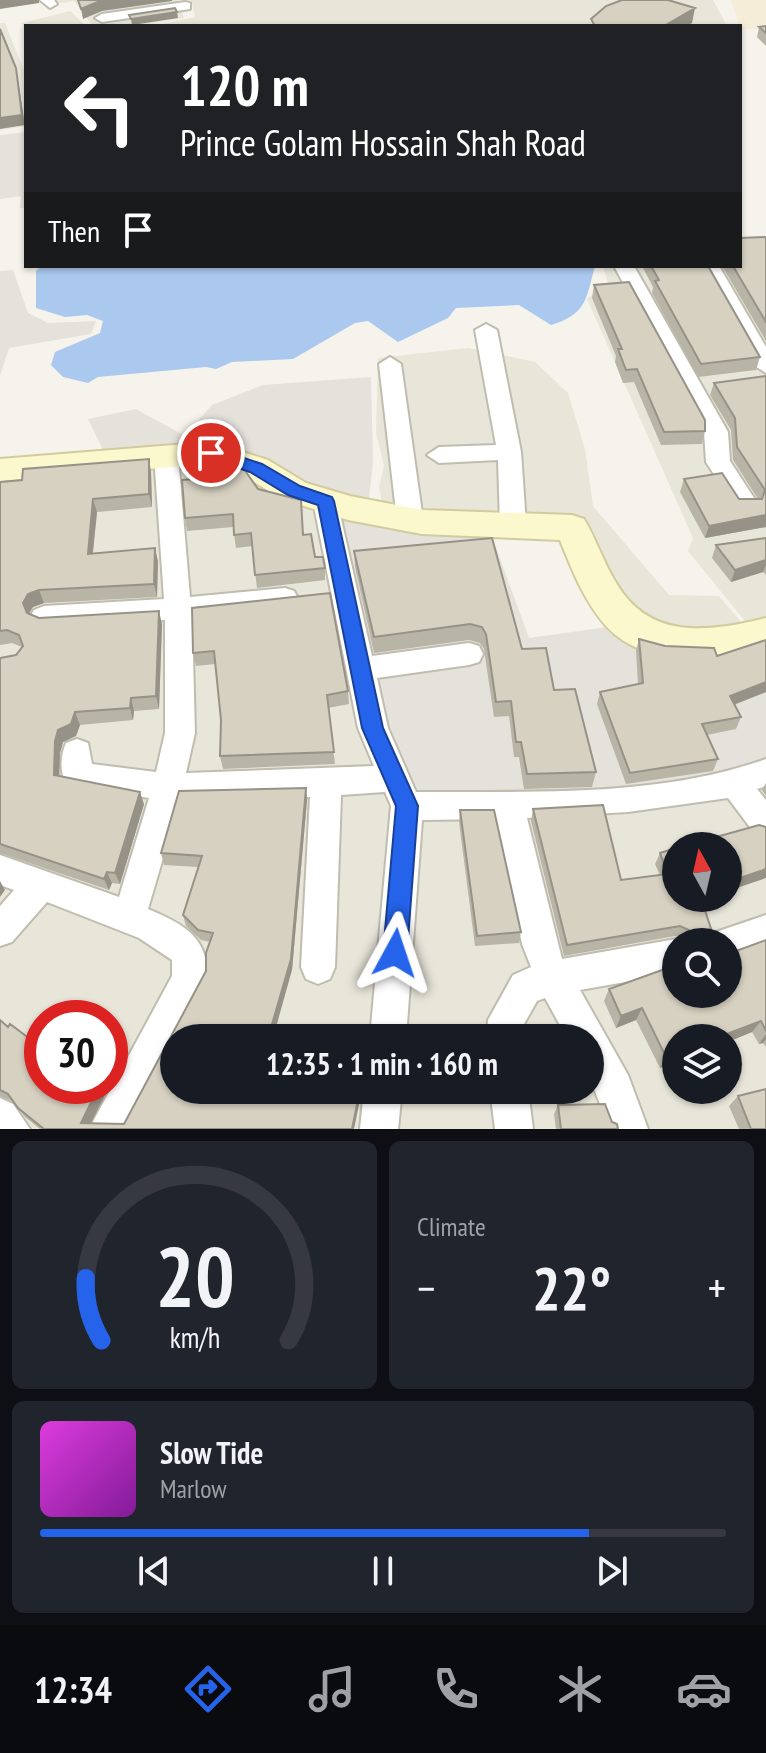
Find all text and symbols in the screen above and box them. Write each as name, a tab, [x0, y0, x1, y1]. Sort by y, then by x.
text: 120 m	[180, 49, 309, 121]
icon: left	[48, 56, 152, 160]
text: Prince Golam Hossain Shah Road	[180, 119, 586, 166]
icon: arrive	[116, 208, 160, 252]
text: Then	[48, 211, 100, 250]
pin	[177, 419, 245, 487]
icon: arrive	[189, 431, 233, 475]
north arrow	[662, 832, 742, 912]
map controls	[662, 832, 742, 1104]
position arrow	[353, 911, 437, 995]
button: search	[662, 928, 742, 1008]
speed limit sign: 30	[24, 1000, 128, 1104]
button: layers	[662, 1024, 742, 1104]
text: 12:35 · 1 min · 160 m	[266, 1044, 498, 1083]
text: Climate	[417, 1210, 486, 1243]
text: 20	[155, 1222, 234, 1330]
text: 22°	[532, 1249, 611, 1327]
text: −	[417, 1259, 435, 1316]
text: +	[708, 1259, 726, 1316]
text: km/h	[169, 1319, 220, 1356]
text: Slow Tide	[160, 1433, 263, 1472]
text: Marlow	[160, 1472, 226, 1505]
icon: previous	[132, 1549, 176, 1593]
icon: pause	[361, 1549, 405, 1593]
icon: next	[590, 1549, 634, 1593]
icon: directions	[180, 1661, 236, 1717]
icon: music	[304, 1661, 360, 1717]
icon: phone	[428, 1661, 484, 1717]
icon: climate	[552, 1661, 608, 1717]
icon: car	[676, 1661, 732, 1717]
text: 12:34	[34, 1666, 112, 1713]

